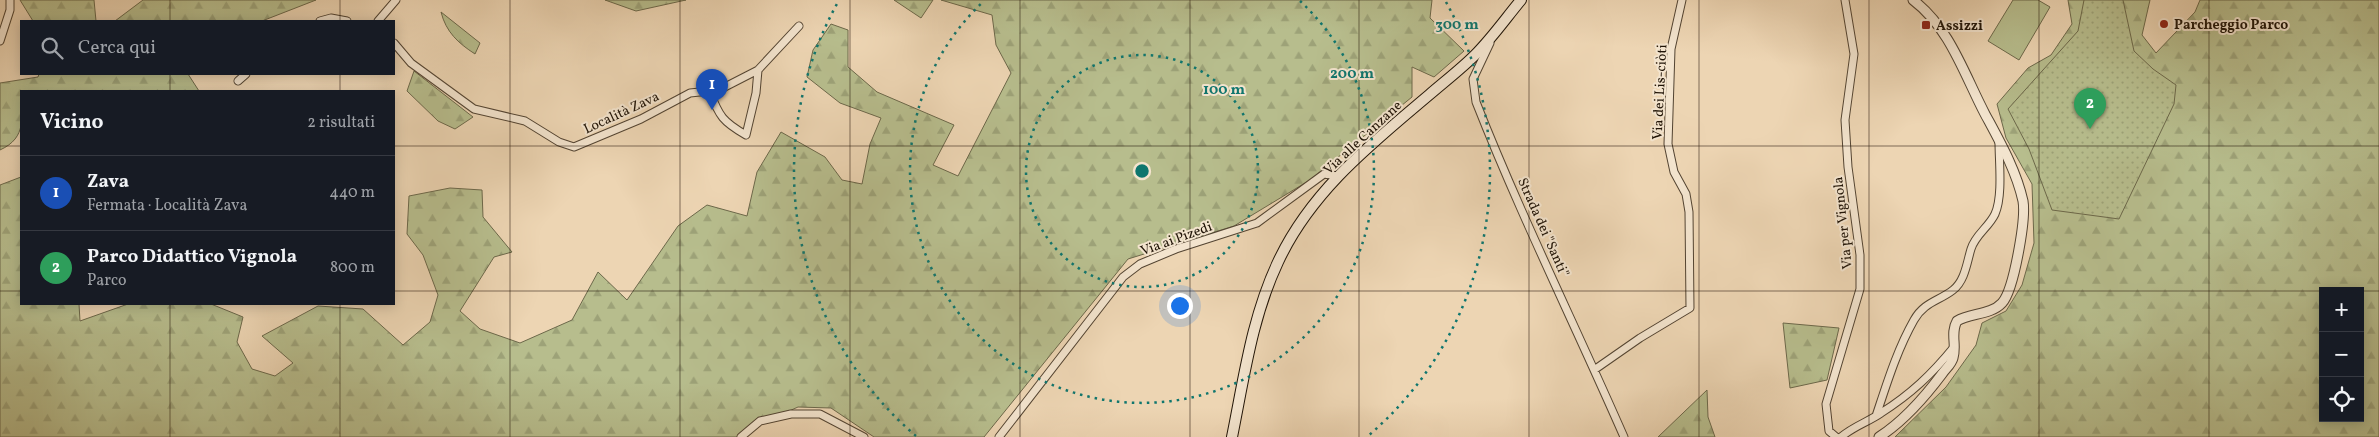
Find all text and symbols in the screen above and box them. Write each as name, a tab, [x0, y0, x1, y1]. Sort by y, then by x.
text: 300 m	[1435, 15, 1479, 36]
place label: Parcheggio Parco	[2174, 16, 2288, 35]
place label: Assizzi	[1936, 17, 1983, 36]
marker: Parcheggio Parco	[2158, 18, 2170, 30]
marker: Assizzi	[1920, 19, 1932, 31]
search box	[20, 20, 395, 75]
icon: search	[38, 34, 66, 62]
text: Cerca qui	[78, 35, 156, 61]
street label: Via dei Lis-ciòti	[1649, 44, 1672, 140]
text: 200 m	[1330, 64, 1374, 85]
pin: 1	[696, 69, 728, 110]
text: 100 m	[1203, 80, 1246, 101]
street label: Località Zava	[581, 88, 663, 139]
pin: 2	[2074, 88, 2106, 129]
street label: Via alle Canzane	[1320, 96, 1407, 180]
text: Vicino	[40, 108, 104, 137]
text: 2 risultati	[307, 112, 375, 134]
centre of rings	[1133, 162, 1151, 180]
text: Zava	[87, 169, 129, 195]
street label: Strada dei "Santi"	[1512, 175, 1573, 280]
street label: Via per Vignola	[1829, 176, 1858, 270]
text: 1	[53, 182, 59, 204]
text: 440 m	[329, 182, 375, 204]
text: Fermata · Località Zava	[87, 195, 247, 217]
street label: Via ai Pizedi	[1138, 218, 1215, 261]
text: Parco Didattico Vignola	[87, 244, 297, 270]
text: 2	[52, 257, 60, 279]
text: 800 m	[330, 257, 375, 279]
text: Parco	[87, 270, 127, 292]
map controls	[2319, 287, 2364, 422]
button: +	[2319, 287, 2364, 332]
your location	[1167, 293, 1193, 319]
button: −	[2319, 332, 2364, 377]
button: locate	[2319, 377, 2364, 422]

